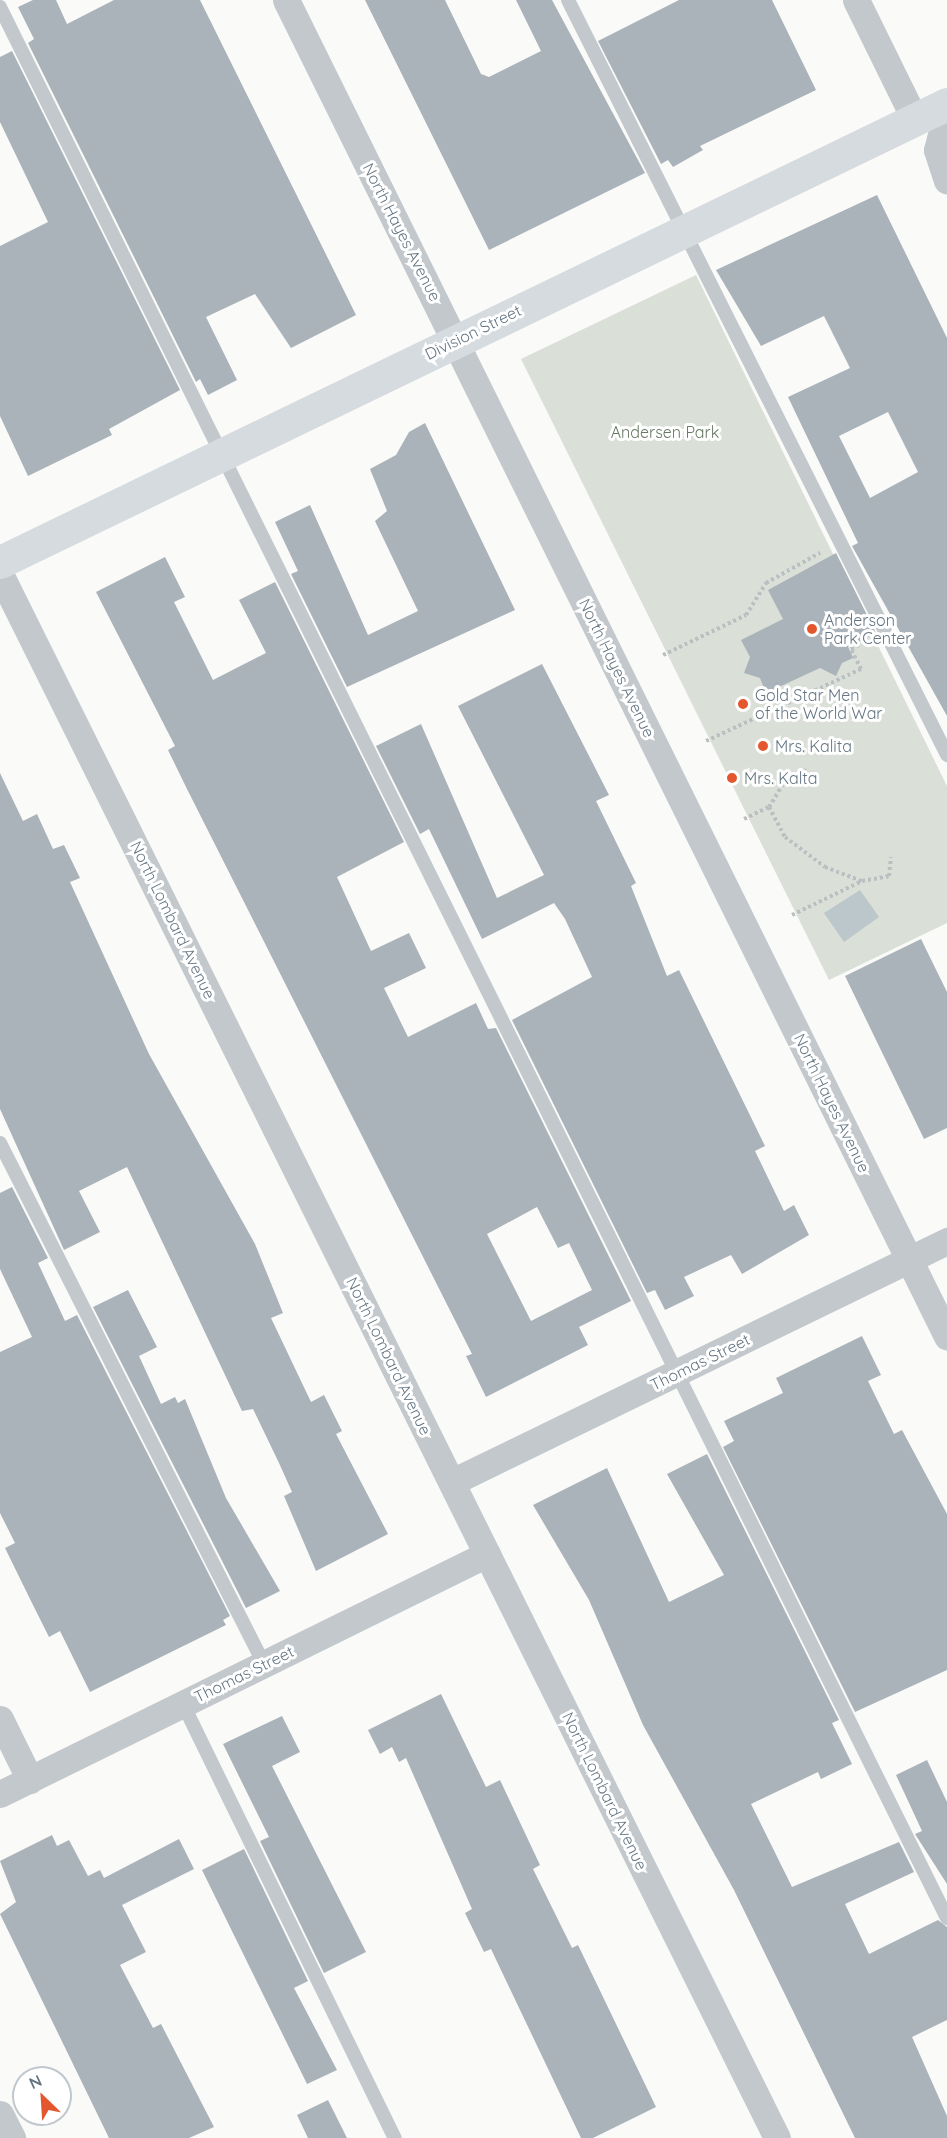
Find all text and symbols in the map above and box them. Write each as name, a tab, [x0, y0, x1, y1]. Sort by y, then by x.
street label: North Hayes Avenue	[359, 160, 445, 304]
street label: Division Street	[422, 300, 524, 364]
park label: Andersen Park	[611, 422, 719, 442]
street label: North Hayes Avenue	[575, 595, 659, 741]
place label: Anderson Park Center	[824, 610, 912, 648]
marker: Anderson Park Center	[805, 622, 819, 636]
place label: Gold Star Men of the World War	[755, 685, 883, 723]
marker: Gold Star Men of the World War	[736, 697, 750, 711]
place label: Mrs. Kalita	[775, 736, 852, 756]
marker: Mrs. Kalita	[756, 739, 770, 753]
place label: Mrs. Kalta	[744, 768, 817, 788]
marker: Mrs. Kalta	[725, 771, 739, 785]
street label: North Lombard Avenue	[126, 838, 220, 1002]
street label: North Hayes Avenue	[790, 1030, 874, 1176]
street label: North Lombard Avenue	[342, 1274, 436, 1438]
street label: Thomas Street	[647, 1330, 753, 1394]
street label: Thomas Street	[191, 1642, 297, 1706]
street label: North Lombard Avenue	[558, 1709, 652, 1873]
north arrow	[12, 2066, 72, 2126]
text: N	[26, 2070, 45, 2093]

